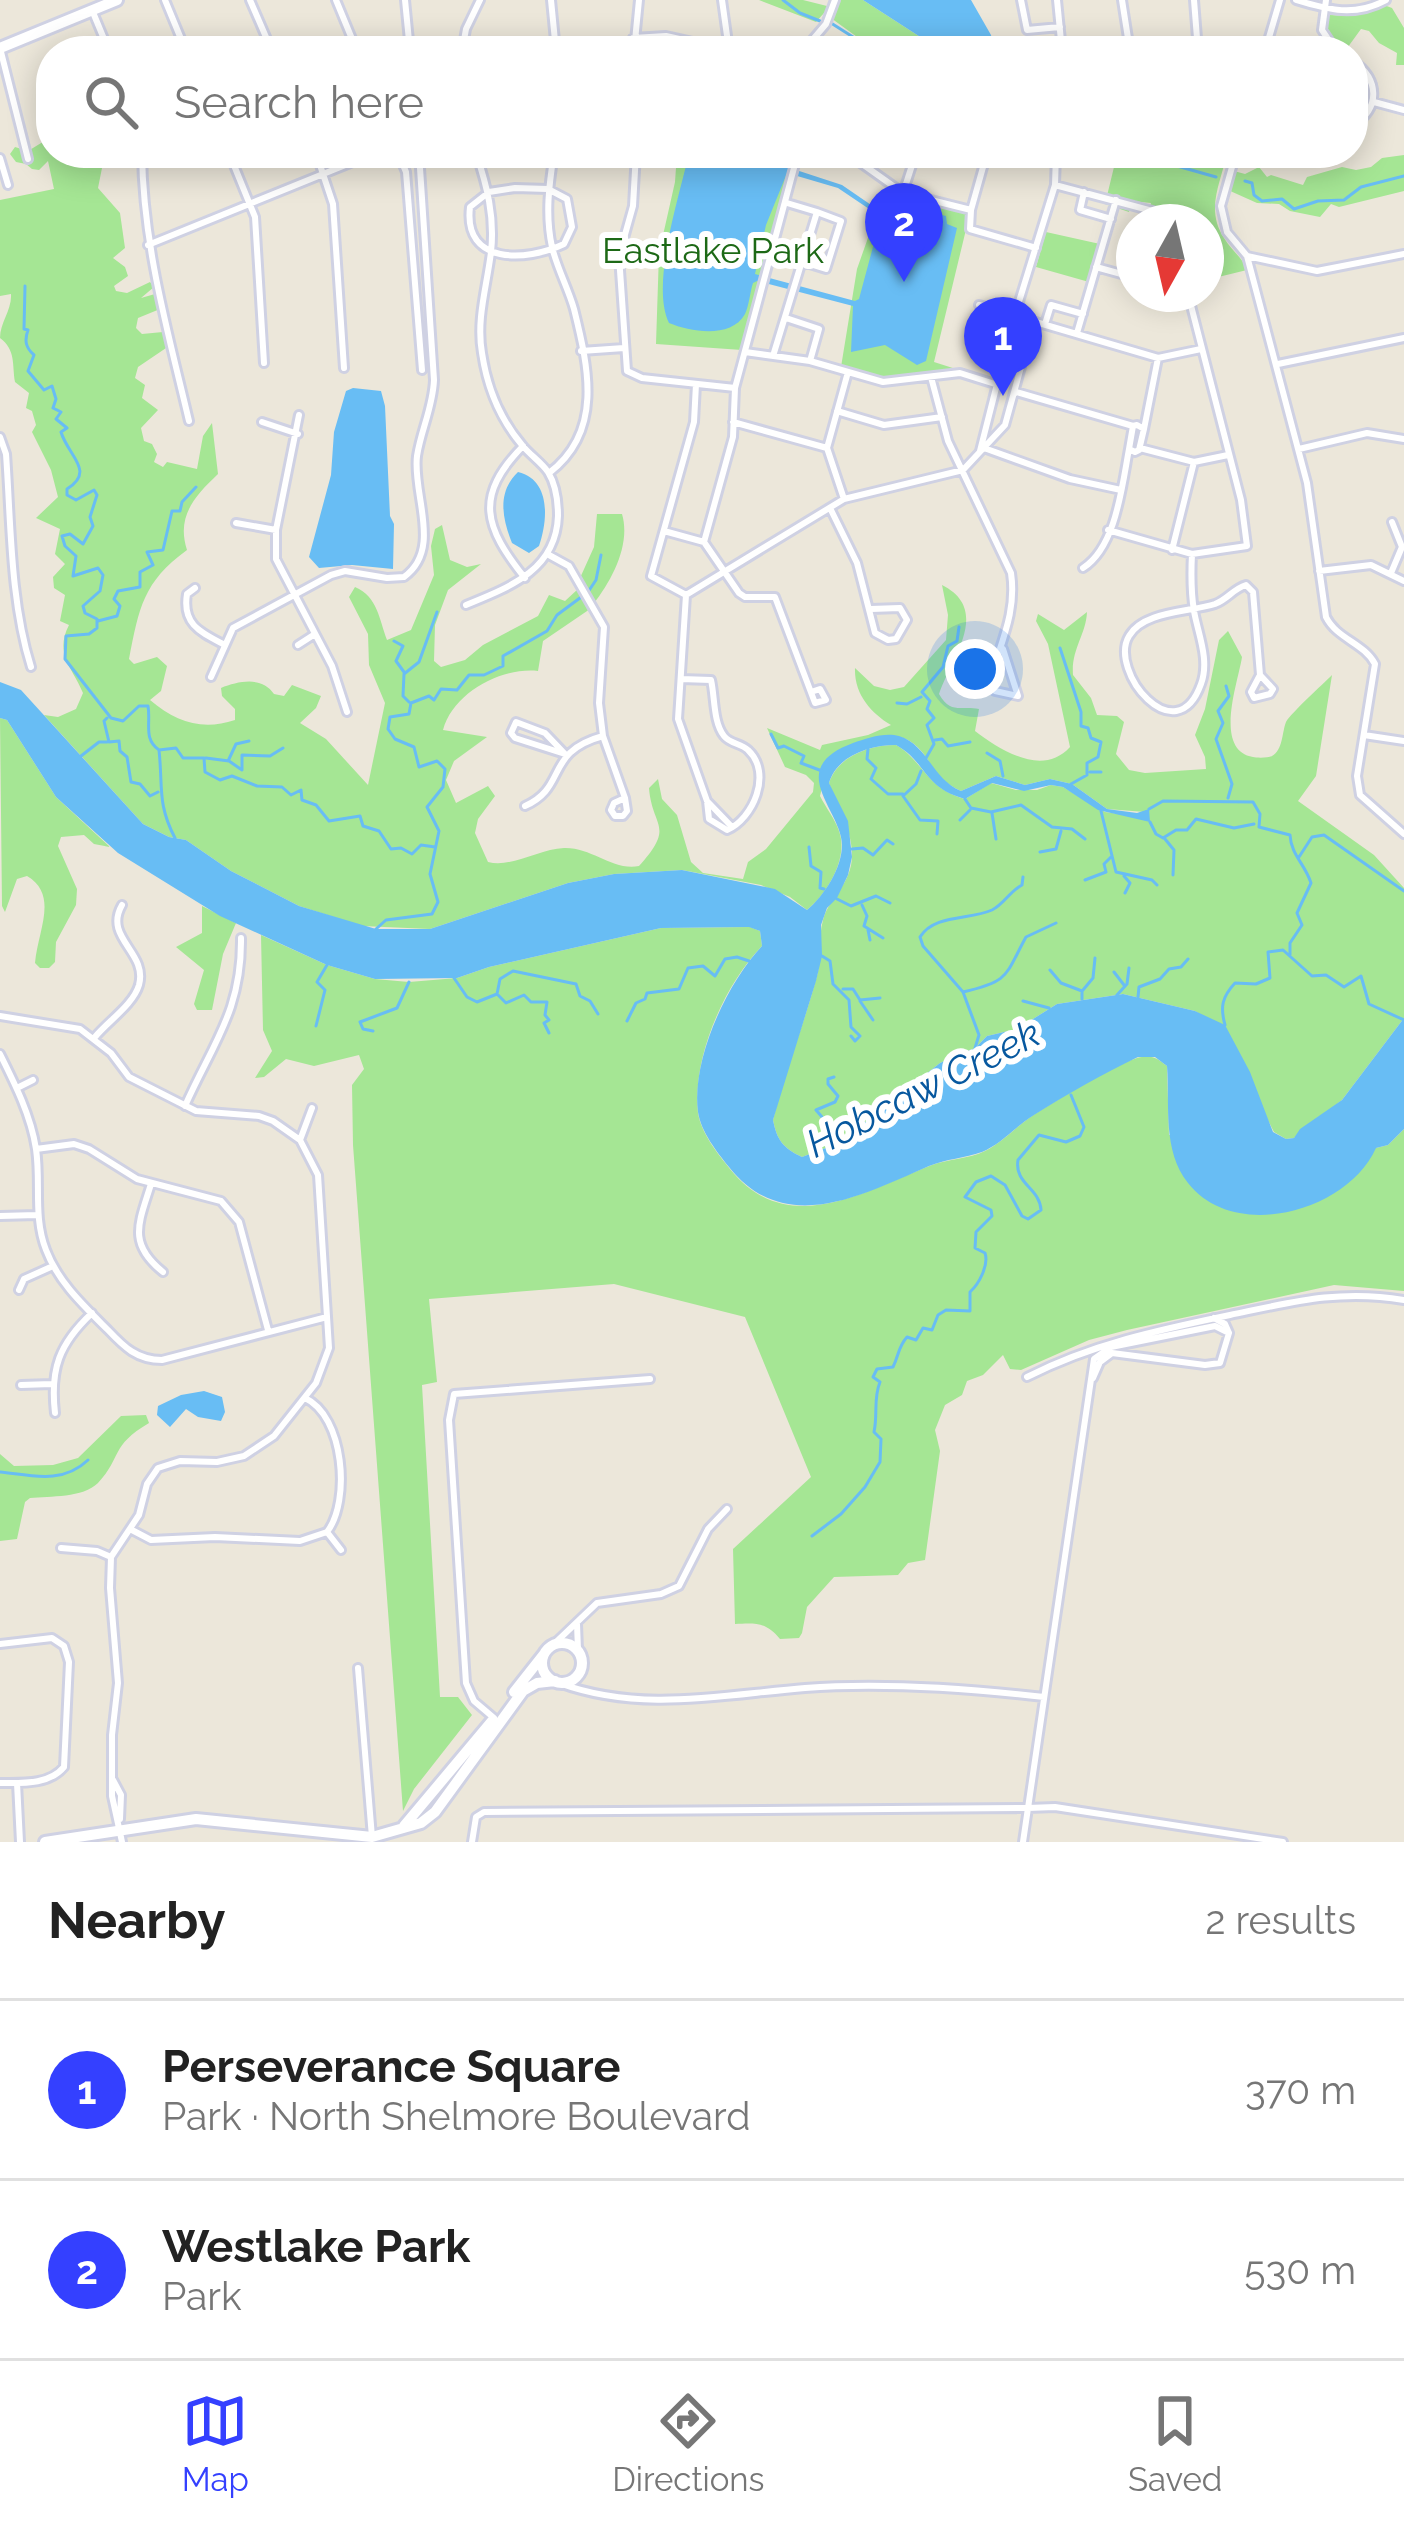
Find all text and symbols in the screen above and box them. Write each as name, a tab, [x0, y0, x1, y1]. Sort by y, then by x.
search box	[36, 36, 1368, 168]
icon: search	[78, 69, 144, 135]
text: Search here	[174, 76, 424, 129]
pin: 2	[865, 183, 943, 282]
north arrow	[1116, 204, 1224, 312]
park label: Eastlake Park	[602, 229, 824, 271]
pin: 1	[964, 297, 1042, 396]
your location	[945, 639, 1005, 699]
water label: Hobcaw Creek	[799, 1009, 1047, 1167]
text: Nearby	[48, 1890, 225, 1950]
text: 2 results	[1205, 1897, 1356, 1943]
text: Perseverance Square	[162, 2040, 620, 2093]
text: 1	[77, 2067, 97, 2113]
text: 370 m	[1245, 2067, 1356, 2113]
text: Park · North Shelmore Boulevard	[162, 2093, 750, 2139]
text: Westlake Park	[162, 2220, 470, 2273]
text: 2	[76, 2247, 98, 2293]
text: 530 m	[1244, 2247, 1356, 2293]
text: Park	[162, 2273, 242, 2319]
tab: Map	[182, 2388, 249, 2499]
tab: Directions	[612, 2388, 765, 2499]
tab: Saved	[1128, 2388, 1222, 2499]

